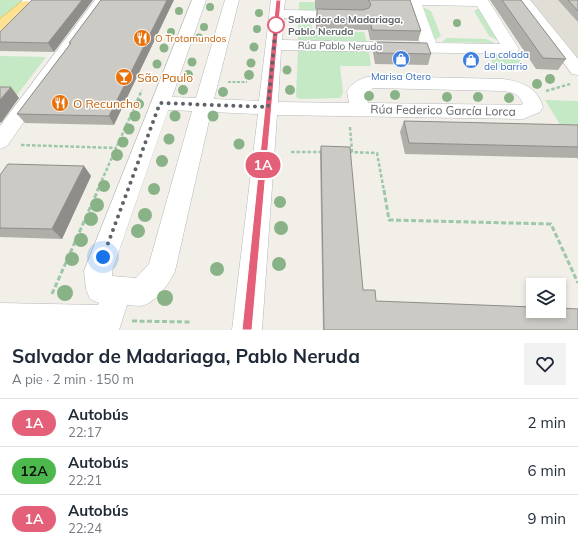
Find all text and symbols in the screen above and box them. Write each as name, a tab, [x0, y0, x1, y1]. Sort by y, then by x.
place label: Salvador de Madariaga, Pablo Neruda	[288, 13, 403, 38]
marker: Salvador de Madariaga, Pablo Neruda	[267, 16, 285, 34]
restaurant icon: O Trotamundos	[132, 28, 152, 48]
place label: O Trotamundos	[155, 32, 226, 45]
street label: Rúa Pablo Neruda	[298, 39, 382, 53]
place label: La colada del barrio	[484, 48, 529, 73]
shop icon: Marisa Otero	[391, 49, 411, 69]
shop icon: La colada del barrio	[461, 50, 481, 70]
bar icon: São Paulo	[114, 67, 134, 87]
place label: São Paulo	[137, 70, 193, 85]
place label: Marisa Otero	[371, 70, 431, 83]
restaurant icon: O Recuncho	[50, 93, 70, 113]
place label: O Recuncho	[73, 96, 140, 111]
street label: Rúa Federico García Lorca	[370, 101, 516, 119]
line badge: 1A	[245, 152, 281, 178]
text: 1A	[254, 156, 272, 174]
your location	[93, 247, 113, 267]
map controls	[526, 278, 566, 318]
button: layers	[526, 278, 566, 318]
button: heart	[524, 343, 566, 385]
text: Salvador de Madariaga, Pablo Neruda	[12, 344, 360, 368]
text: A pie · 2 min · 150 m	[12, 371, 134, 387]
text: Autobús	[68, 405, 128, 424]
text: 2 min	[528, 413, 566, 432]
text: 1A	[25, 414, 43, 432]
text: 22:17	[68, 424, 102, 440]
text: Autobús	[68, 453, 128, 472]
text: 6 min	[528, 461, 566, 480]
text: 12A	[20, 462, 48, 480]
text: 22:21	[68, 472, 102, 488]
text: Autobús	[68, 501, 128, 520]
text: 9 min	[528, 509, 566, 528]
text: 1A	[25, 510, 43, 528]
text: 22:24	[68, 520, 102, 536]

